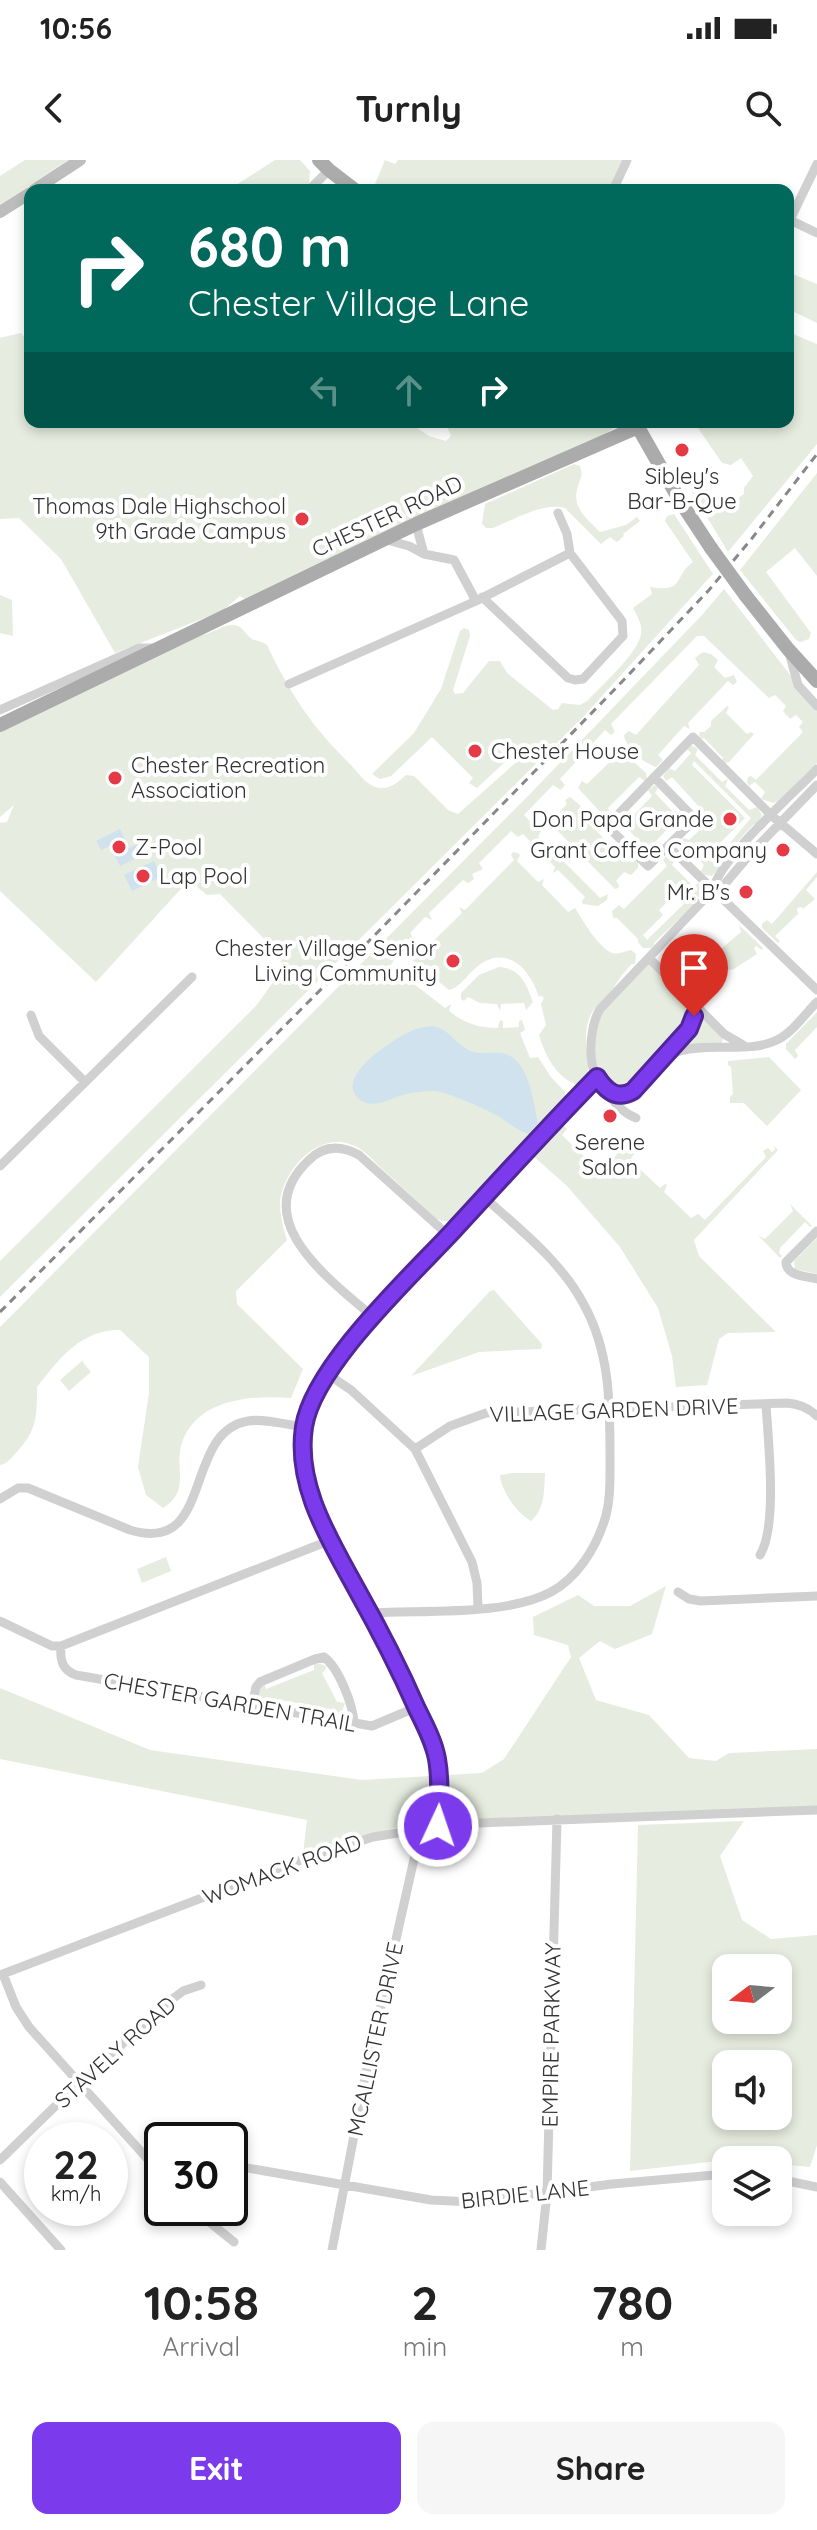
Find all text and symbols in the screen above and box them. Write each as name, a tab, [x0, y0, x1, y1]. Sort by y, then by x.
text: 10:56	[40, 9, 112, 47]
icon: back	[32, 86, 76, 130]
text: Turnly	[355, 86, 462, 131]
icon: search	[741, 86, 785, 130]
text: 680 m	[188, 211, 351, 281]
icon: right	[56, 216, 160, 320]
text: Chester Village Lane	[188, 280, 529, 325]
icon: left	[303, 368, 347, 412]
icon: ahead	[387, 368, 431, 412]
icon: right	[471, 368, 515, 412]
marker: Sibley's Bar-B-Que	[673, 441, 691, 459]
place label: Sibley's Bar-B-Que	[627, 462, 737, 515]
street label: CHESTER ROAD	[307, 469, 467, 563]
place label: Thomas Dale Highschool 9th Grade Campus	[32, 492, 286, 545]
marker: Thomas Dale Highschool 9th Grade Campus	[293, 510, 311, 528]
place label: Chester House	[491, 737, 639, 765]
marker: Chester House	[466, 742, 484, 760]
place label: Chester Recreation Association	[131, 751, 325, 804]
marker: Chester Recreation Association	[106, 769, 124, 787]
place label: Don Papa Grande	[532, 805, 714, 833]
marker: Don Papa Grande	[721, 810, 739, 828]
place label: Z-Pool	[135, 833, 202, 861]
place label: Grant Coffee Company	[530, 836, 767, 864]
marker: Z-Pool	[110, 838, 128, 856]
marker: Grant Coffee Company	[774, 841, 792, 859]
place label: Lap Pool	[159, 862, 248, 890]
marker: Lap Pool	[134, 867, 152, 885]
place label: Mr. B's	[667, 878, 730, 906]
marker: Mr. B's	[737, 883, 755, 901]
place label: Chester Village Senior Living Community	[215, 934, 438, 987]
pin	[660, 934, 728, 1016]
icon: arrive	[672, 946, 716, 990]
marker: Chester Village Senior Living Community	[444, 952, 462, 970]
marker: Serene Salon	[601, 1107, 619, 1125]
place label: Serene Salon	[575, 1128, 645, 1181]
street label: VILLAGE GARDEN DRIVE	[489, 1392, 739, 1428]
street label: CHESTER GARDEN TRAIL	[102, 1666, 359, 1738]
position arrow	[396, 1784, 480, 1868]
street label: WOMACK ROAD	[199, 1827, 365, 1911]
street label: MCALLISTER DRIVE	[341, 1939, 409, 2139]
street label: EMPIRE PARKWAY	[535, 1942, 567, 2128]
north arrow	[712, 1954, 792, 2034]
map controls	[712, 1954, 792, 2226]
street label: STAVELY ROAD	[48, 1990, 182, 2114]
button: sound	[712, 2050, 792, 2130]
speed limit sign: 30	[144, 2122, 248, 2226]
text: 22	[53, 2139, 99, 2189]
button: layers	[712, 2146, 792, 2226]
street label: BIRDIE LANE	[459, 2173, 591, 2215]
text: km/h	[51, 2181, 101, 2206]
text: 10:58	[144, 2272, 259, 2332]
text: 2	[411, 2272, 439, 2332]
text: 780	[591, 2272, 673, 2332]
text: Arrival	[163, 2330, 240, 2363]
text: min	[403, 2330, 447, 2363]
text: m	[620, 2330, 644, 2363]
button: Exit	[32, 2422, 401, 2514]
button: Share	[417, 2422, 785, 2514]

